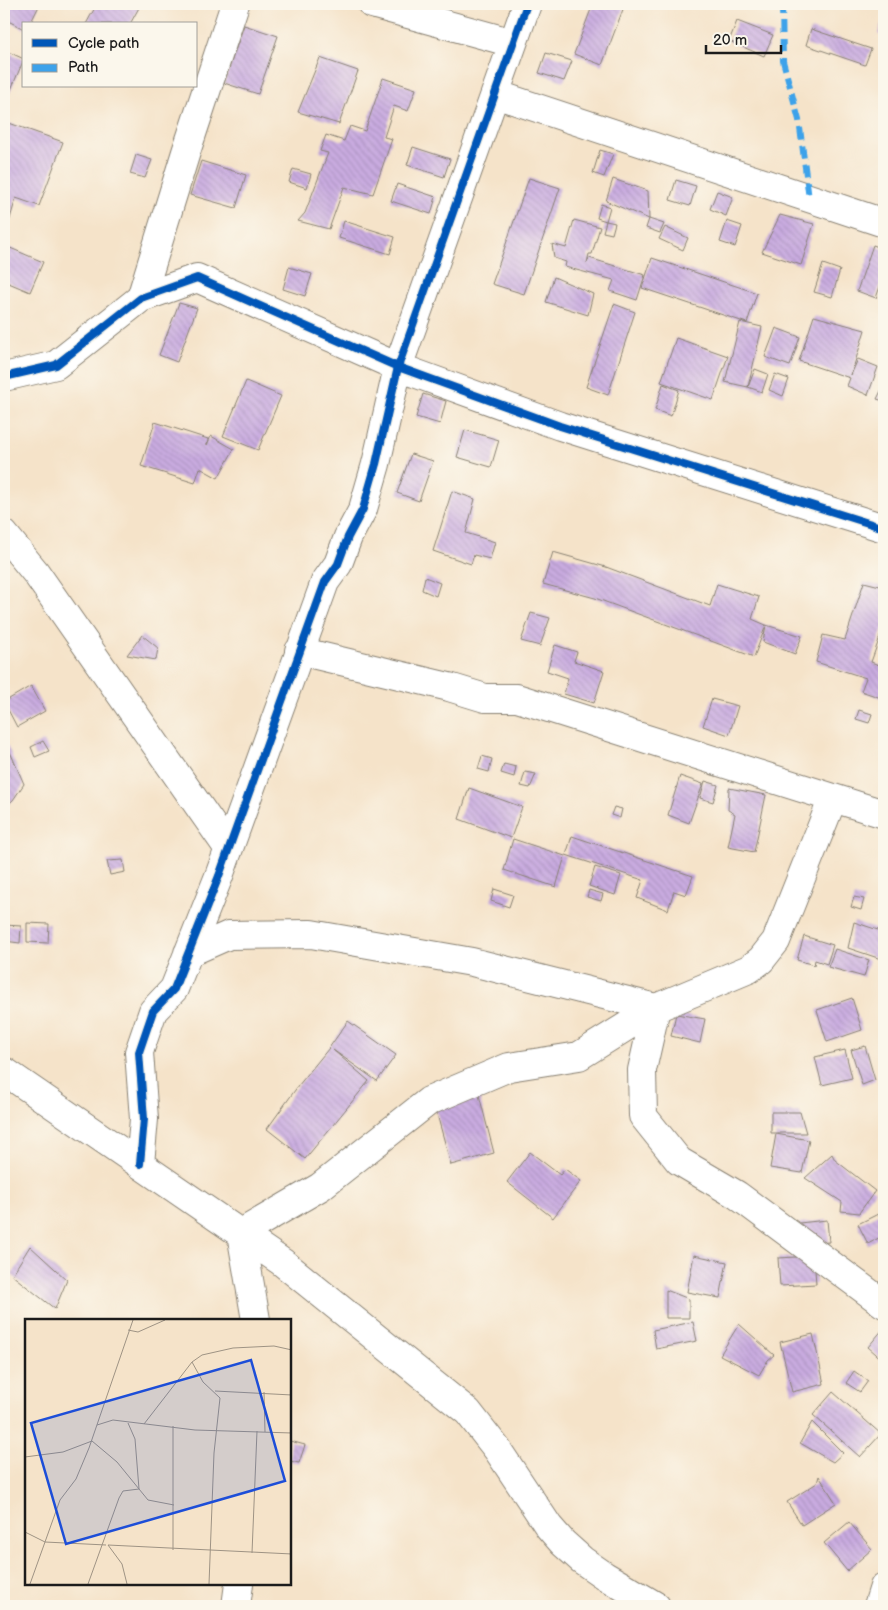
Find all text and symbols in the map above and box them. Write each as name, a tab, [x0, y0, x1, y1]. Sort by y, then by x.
legend	[22, 22, 198, 88]
scale bar	[706, 22, 780, 54]
text: 20 m	[713, 31, 747, 50]
text: Cycle path	[68, 34, 139, 53]
text: Path	[68, 58, 98, 77]
inset map	[25, 1319, 291, 1585]

